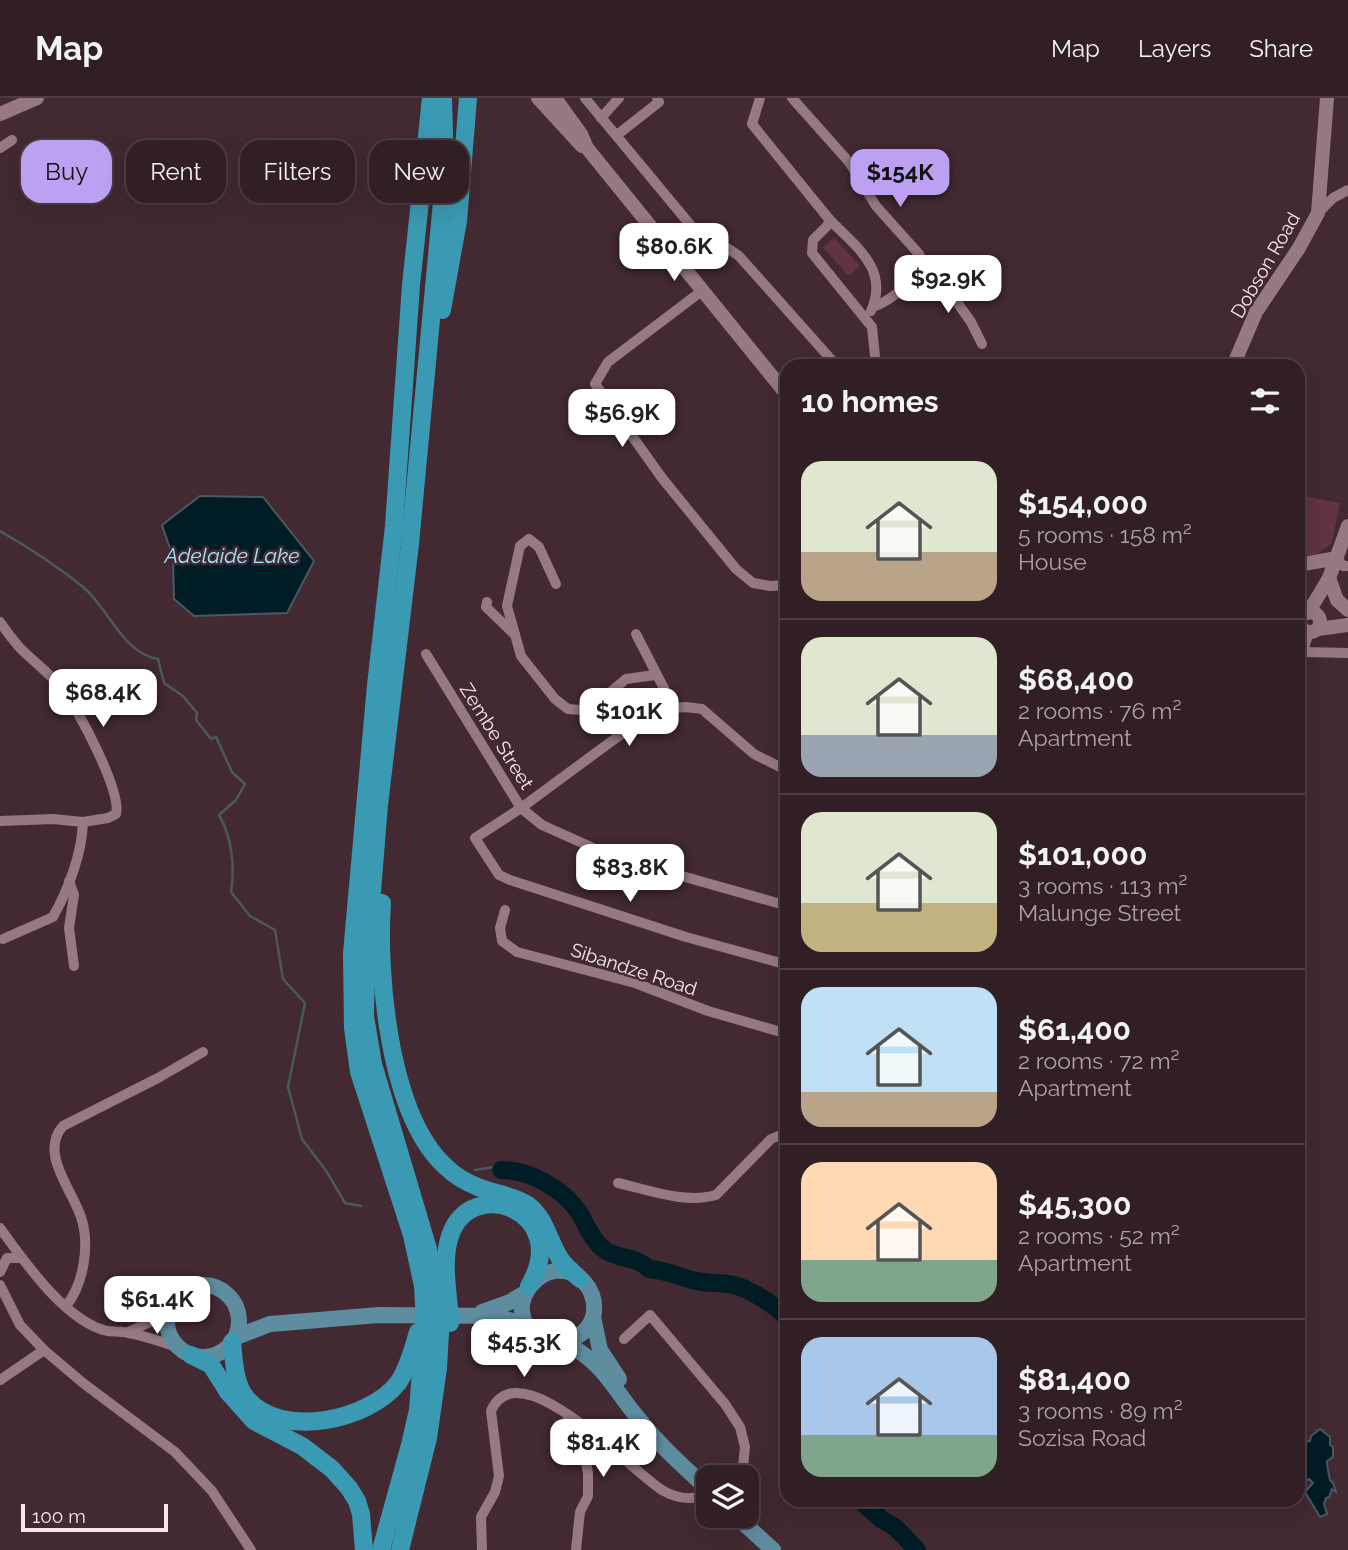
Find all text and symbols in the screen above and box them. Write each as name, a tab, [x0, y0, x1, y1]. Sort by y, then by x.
text: Map	[35, 29, 103, 68]
text: Map	[1051, 34, 1100, 63]
text: Layers	[1138, 34, 1211, 63]
text: Share	[1249, 34, 1313, 63]
chip: Buy	[21, 140, 112, 203]
chip: Rent	[126, 140, 226, 203]
chip: Filters	[240, 140, 355, 203]
chip: New	[369, 140, 469, 203]
pin: $154K	[851, 150, 949, 209]
text: $154K	[866, 158, 934, 185]
street label: Dobson Road	[1226, 208, 1304, 322]
pin: $80.6K	[617, 223, 731, 283]
text: $80.6K	[635, 232, 713, 259]
pin: $92.9K	[891, 256, 1005, 315]
text: $92.9K	[910, 264, 986, 291]
icon: filters	[1246, 382, 1284, 420]
text: 10 homes	[801, 384, 938, 419]
pin: $56.9K	[565, 390, 679, 449]
text: $56.9K	[584, 398, 660, 425]
text: $154,000	[1018, 486, 1148, 521]
icon: home	[857, 489, 941, 573]
text: 5 rooms · 158 m²	[1018, 521, 1192, 548]
water label: Adelaide Lake	[164, 543, 299, 568]
text: House	[1018, 548, 1087, 575]
text: $68,400	[1018, 662, 1134, 697]
icon: home	[857, 665, 941, 749]
pin: $68.4K	[46, 670, 160, 729]
text: $68.4K	[65, 678, 141, 705]
street label: Zembe Street	[456, 679, 539, 794]
pin: $101K	[580, 688, 678, 748]
text: $101K	[596, 697, 662, 724]
text: 2 rooms · 76 m²	[1018, 697, 1181, 724]
text: Apartment	[1018, 724, 1132, 751]
text: $101,000	[1018, 837, 1147, 872]
icon: home	[857, 840, 941, 924]
pin: $83.8K	[573, 844, 687, 904]
text: $83.8K	[592, 853, 668, 880]
text: 3 rooms · 113 m²	[1018, 872, 1187, 899]
text: Malunge Street	[1018, 899, 1181, 926]
street label: Sibandze Road	[568, 938, 700, 1000]
text: $61,400	[1018, 1012, 1131, 1047]
icon: home	[857, 1015, 941, 1099]
text: 2 rooms · 72 m²	[1018, 1047, 1179, 1074]
text: Apartment	[1018, 1074, 1132, 1101]
text: $45,300	[1018, 1187, 1131, 1222]
icon: home	[857, 1190, 941, 1274]
text: 2 rooms · 52 m²	[1018, 1222, 1180, 1249]
text: Apartment	[1018, 1249, 1132, 1276]
pin: $61.4K	[100, 1276, 214, 1336]
text: $61.4K	[120, 1285, 194, 1312]
pin: $45.3K	[467, 1320, 581, 1379]
text: $45.3K	[487, 1328, 561, 1355]
text: $81,400	[1018, 1362, 1131, 1397]
icon: home	[857, 1365, 941, 1449]
text: 3 rooms · 89 m²	[1018, 1397, 1183, 1424]
pin: $81.4K	[546, 1420, 660, 1479]
text: Sozisa Road	[1018, 1424, 1146, 1451]
text: $81.4K	[566, 1428, 640, 1455]
map controls	[696, 1465, 759, 1528]
button: layers	[696, 1465, 759, 1528]
scale bar	[21, 1501, 168, 1533]
text: 100 m	[32, 1505, 86, 1527]

